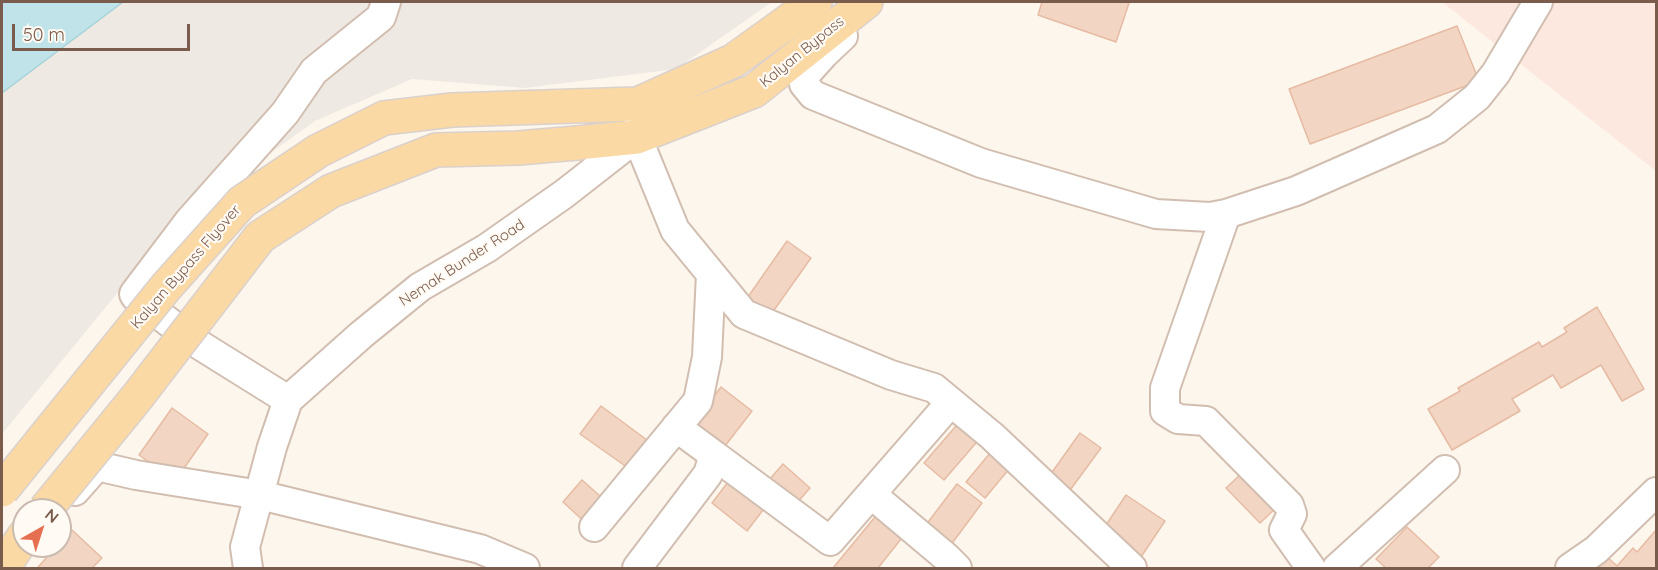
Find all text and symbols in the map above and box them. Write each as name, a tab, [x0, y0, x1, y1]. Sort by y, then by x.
scale bar	[15, 12, 194, 50]
street label: Kalyan Bypass	[756, 12, 848, 92]
text: 50 m	[23, 23, 65, 46]
street label: Kalyan Bypass Flyover	[127, 201, 245, 333]
street label: Nemak Bunder Road	[396, 216, 528, 310]
north arrow	[12, 498, 72, 558]
text: N	[41, 504, 63, 527]

